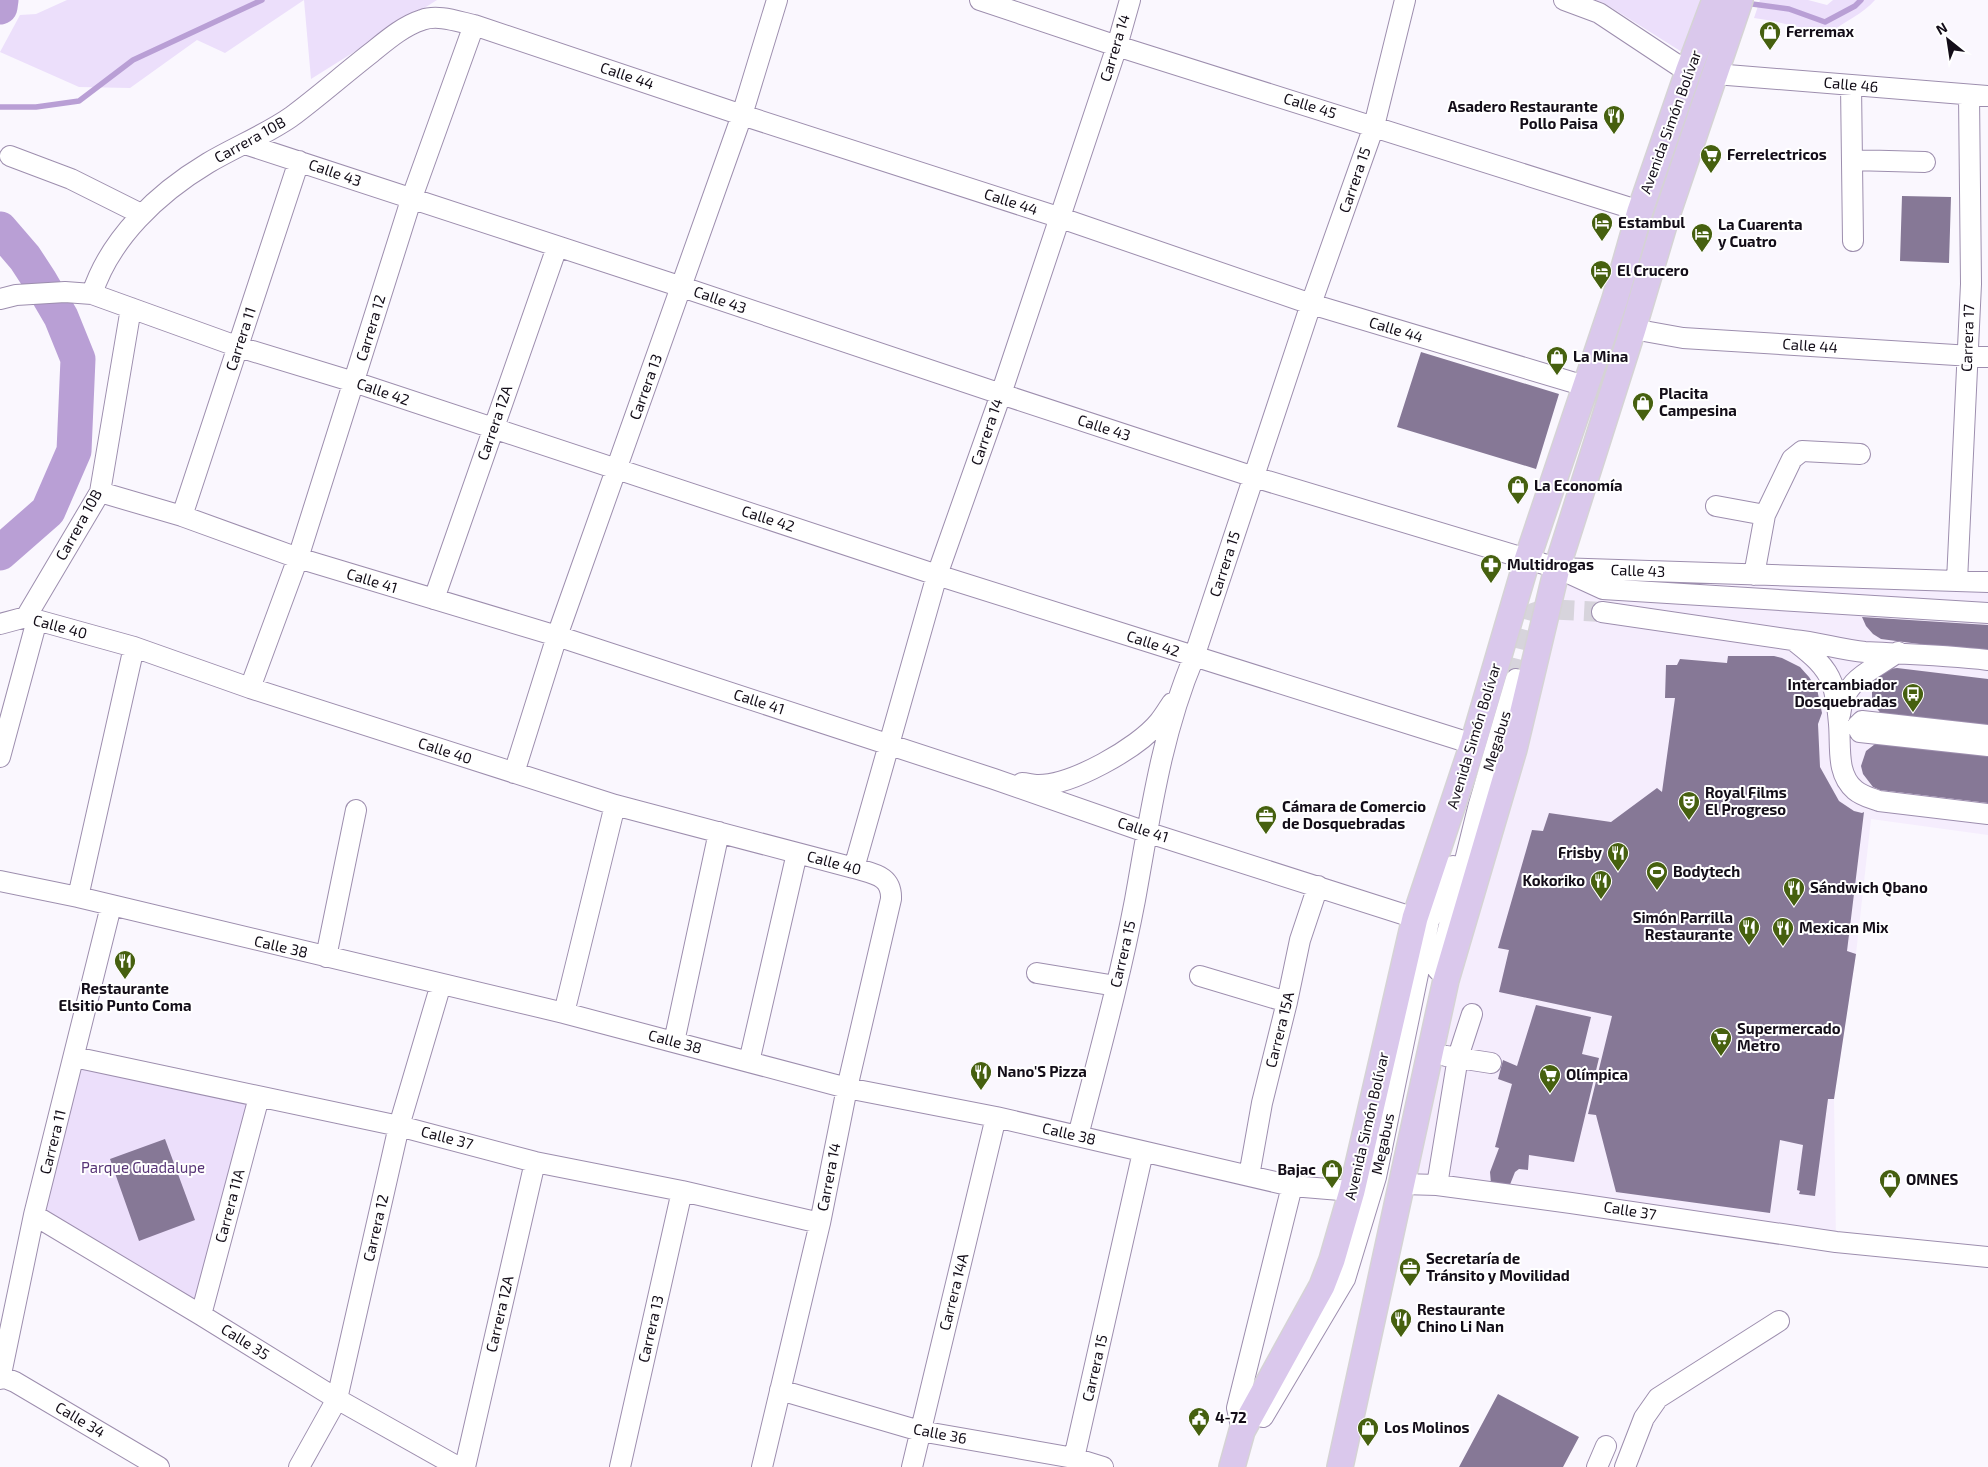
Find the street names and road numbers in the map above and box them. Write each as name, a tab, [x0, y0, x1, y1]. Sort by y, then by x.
street label: Carrera 14	[1095, 12, 1133, 84]
street label: Avenida Simón Bolívar	[1636, 47, 1704, 196]
street label: Calle 44	[598, 58, 657, 93]
street label: Calle 46	[1823, 73, 1879, 95]
street label: Calle 45	[1282, 88, 1339, 122]
street label: Carrera 10B	[211, 112, 288, 166]
street label: Carrera 15	[1334, 144, 1374, 215]
street label: Calle 43	[307, 155, 364, 189]
street label: Calle 44	[982, 184, 1041, 218]
street label: Calle 43	[692, 282, 749, 316]
street label: Carrera 12	[351, 292, 389, 363]
street label: Carrera 17	[1957, 303, 1977, 372]
street label: Carrera 11	[221, 304, 259, 373]
street label: Calle 44	[1367, 312, 1425, 346]
street label: Calle 44	[1782, 334, 1838, 356]
street label: Carrera 13	[625, 351, 665, 422]
street label: Calle 42	[355, 374, 412, 408]
street label: Carrera 12A	[473, 382, 515, 462]
street label: Carrera 14	[966, 396, 1006, 467]
street label: Calle 43	[1076, 410, 1133, 444]
street label: Carrera 10B	[51, 486, 105, 563]
street label: Calle 42	[739, 501, 797, 535]
street label: Carrera 15	[1205, 528, 1243, 599]
street label: Calle 43	[1610, 560, 1666, 580]
street label: Calle 41	[345, 564, 400, 596]
street label: Calle 40	[31, 610, 89, 642]
street label: Calle 42	[1124, 626, 1182, 660]
street label: Avenida Simón Bolívar	[1442, 661, 1504, 811]
street label: Calle 41	[732, 684, 787, 718]
street label: Megabus	[1478, 708, 1514, 773]
street label: Calle 40	[416, 733, 474, 767]
street label: Calle 41	[1116, 812, 1171, 846]
street label: Calle 40	[805, 846, 863, 878]
street label: Carrera 15	[1106, 918, 1138, 989]
street label: Calle 38	[253, 931, 310, 961]
street label: Carrera 15A	[1261, 989, 1297, 1070]
street label: Calle 38	[647, 1025, 704, 1057]
street label: Avenida Simón Bolívar	[1340, 1050, 1392, 1202]
street label: Carrera 11	[35, 1107, 69, 1176]
street label: Megabus	[1367, 1111, 1397, 1176]
street label: Calle 38	[1041, 1118, 1098, 1148]
street label: Calle 37	[419, 1121, 476, 1153]
street label: Carrera 14	[813, 1141, 843, 1213]
street label: Carrera 11A	[211, 1166, 248, 1245]
street label: Carrera 12	[359, 1192, 392, 1263]
street label: Calle 37	[1603, 1197, 1658, 1223]
street label: Carrera 14A	[935, 1251, 971, 1332]
street label: Carrera 12A	[481, 1273, 517, 1354]
street label: Carrera 13	[634, 1293, 667, 1364]
street label: Calle 35	[218, 1319, 273, 1363]
street label: Carrera 15	[1078, 1332, 1110, 1403]
street label: Calle 34	[52, 1397, 109, 1441]
street label: Calle 36	[912, 1419, 968, 1447]

